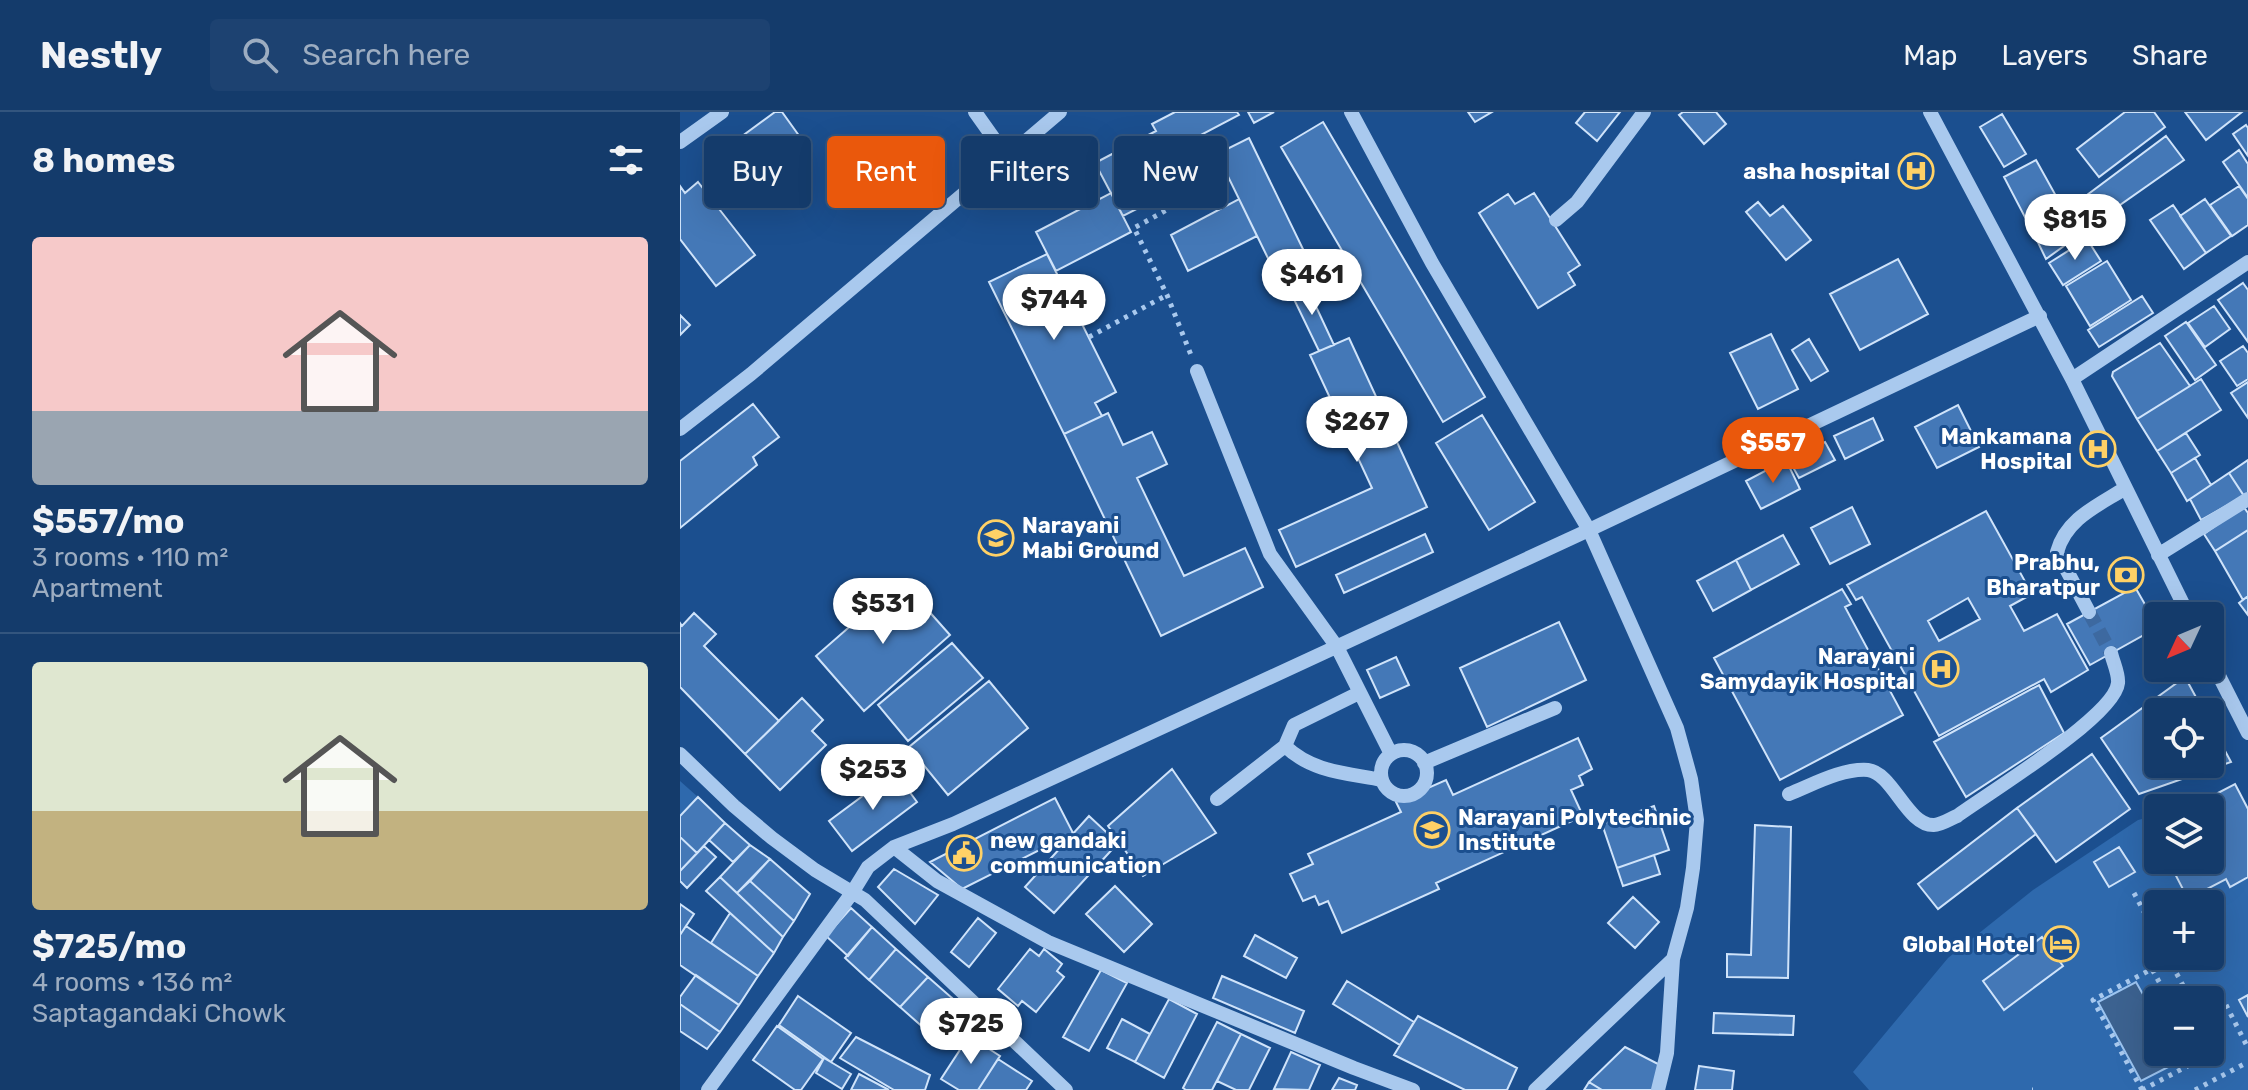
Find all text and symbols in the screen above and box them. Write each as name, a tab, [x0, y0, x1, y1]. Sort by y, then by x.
search box	[210, 19, 770, 91]
text: Nestly	[40, 32, 162, 78]
icon: search	[238, 33, 282, 77]
text: Search here	[302, 37, 470, 73]
text: Map	[1903, 39, 1958, 72]
text: Layers	[2002, 39, 2088, 72]
text: Share	[2132, 39, 2208, 72]
chip: Buy	[704, 136, 811, 208]
chip: Rent	[827, 136, 945, 208]
chip: Filters	[961, 136, 1098, 208]
chip: New	[1114, 136, 1227, 208]
icon: filters	[604, 138, 648, 182]
text: 8 homes	[32, 140, 175, 181]
hospital icon: asha hospital	[1897, 152, 1935, 190]
place label: asha hospital	[1743, 158, 1890, 185]
pin: $815	[2028, 194, 2122, 262]
text: $815	[2043, 204, 2107, 235]
pin: $461	[1265, 249, 1359, 317]
text: $461	[1280, 259, 1344, 290]
pin: $744	[1007, 274, 1101, 342]
text: $744	[1021, 284, 1087, 315]
icon: home	[268, 289, 412, 433]
pin: $267	[1310, 396, 1404, 464]
text: $267	[1324, 406, 1390, 437]
pin: $557	[1726, 417, 1820, 485]
place label: Mankamana Hospital	[1941, 423, 2072, 475]
text: $557	[1740, 427, 1806, 458]
hospital icon: Mankamana Hospital	[2079, 430, 2117, 468]
text: $557/mo	[32, 501, 184, 542]
place label: Narayani Mabi Ground	[1022, 512, 1159, 564]
school or university icon: Narayani Mabi Ground	[977, 519, 1015, 557]
text: 3 rooms · 110 m²	[32, 542, 228, 573]
place label: Prabhu, Bharatpur	[1986, 549, 2100, 601]
bank icon: Prabhu, Bharatpur	[2107, 556, 2145, 594]
text: Apartment	[32, 573, 163, 604]
pin: $531	[836, 578, 930, 646]
text: $531	[851, 588, 915, 619]
north arrow	[2144, 602, 2224, 682]
map controls	[2144, 602, 2224, 1066]
place label: Narayani Samydayik Hospital	[1700, 643, 1915, 695]
hospital icon: Narayani Samydayik Hospital	[1922, 650, 1960, 688]
button: locate	[2144, 698, 2224, 778]
icon: home	[268, 714, 412, 858]
pin: $253	[826, 744, 920, 812]
text: $253	[839, 754, 907, 785]
button: layers	[2144, 794, 2224, 874]
place label: Narayani Polytechnic Institute	[1458, 804, 1692, 856]
school or university icon: Narayani Polytechnic Institute	[1413, 811, 1451, 849]
place label: new gandaki communication	[990, 827, 1161, 879]
public building icon: new gandaki communication	[945, 834, 983, 872]
button: +	[2144, 890, 2224, 970]
hotel icon: Global Hotel	[2042, 925, 2080, 963]
text: $725/mo	[32, 926, 186, 967]
place label: Global Hotel	[1902, 931, 2035, 958]
text: 4 rooms · 136 m²	[32, 967, 232, 998]
button: −	[2144, 986, 2224, 1066]
text: Saptagandaki Chowk	[32, 998, 286, 1029]
pin: $725	[924, 998, 1018, 1066]
text: $725	[938, 1008, 1004, 1039]

